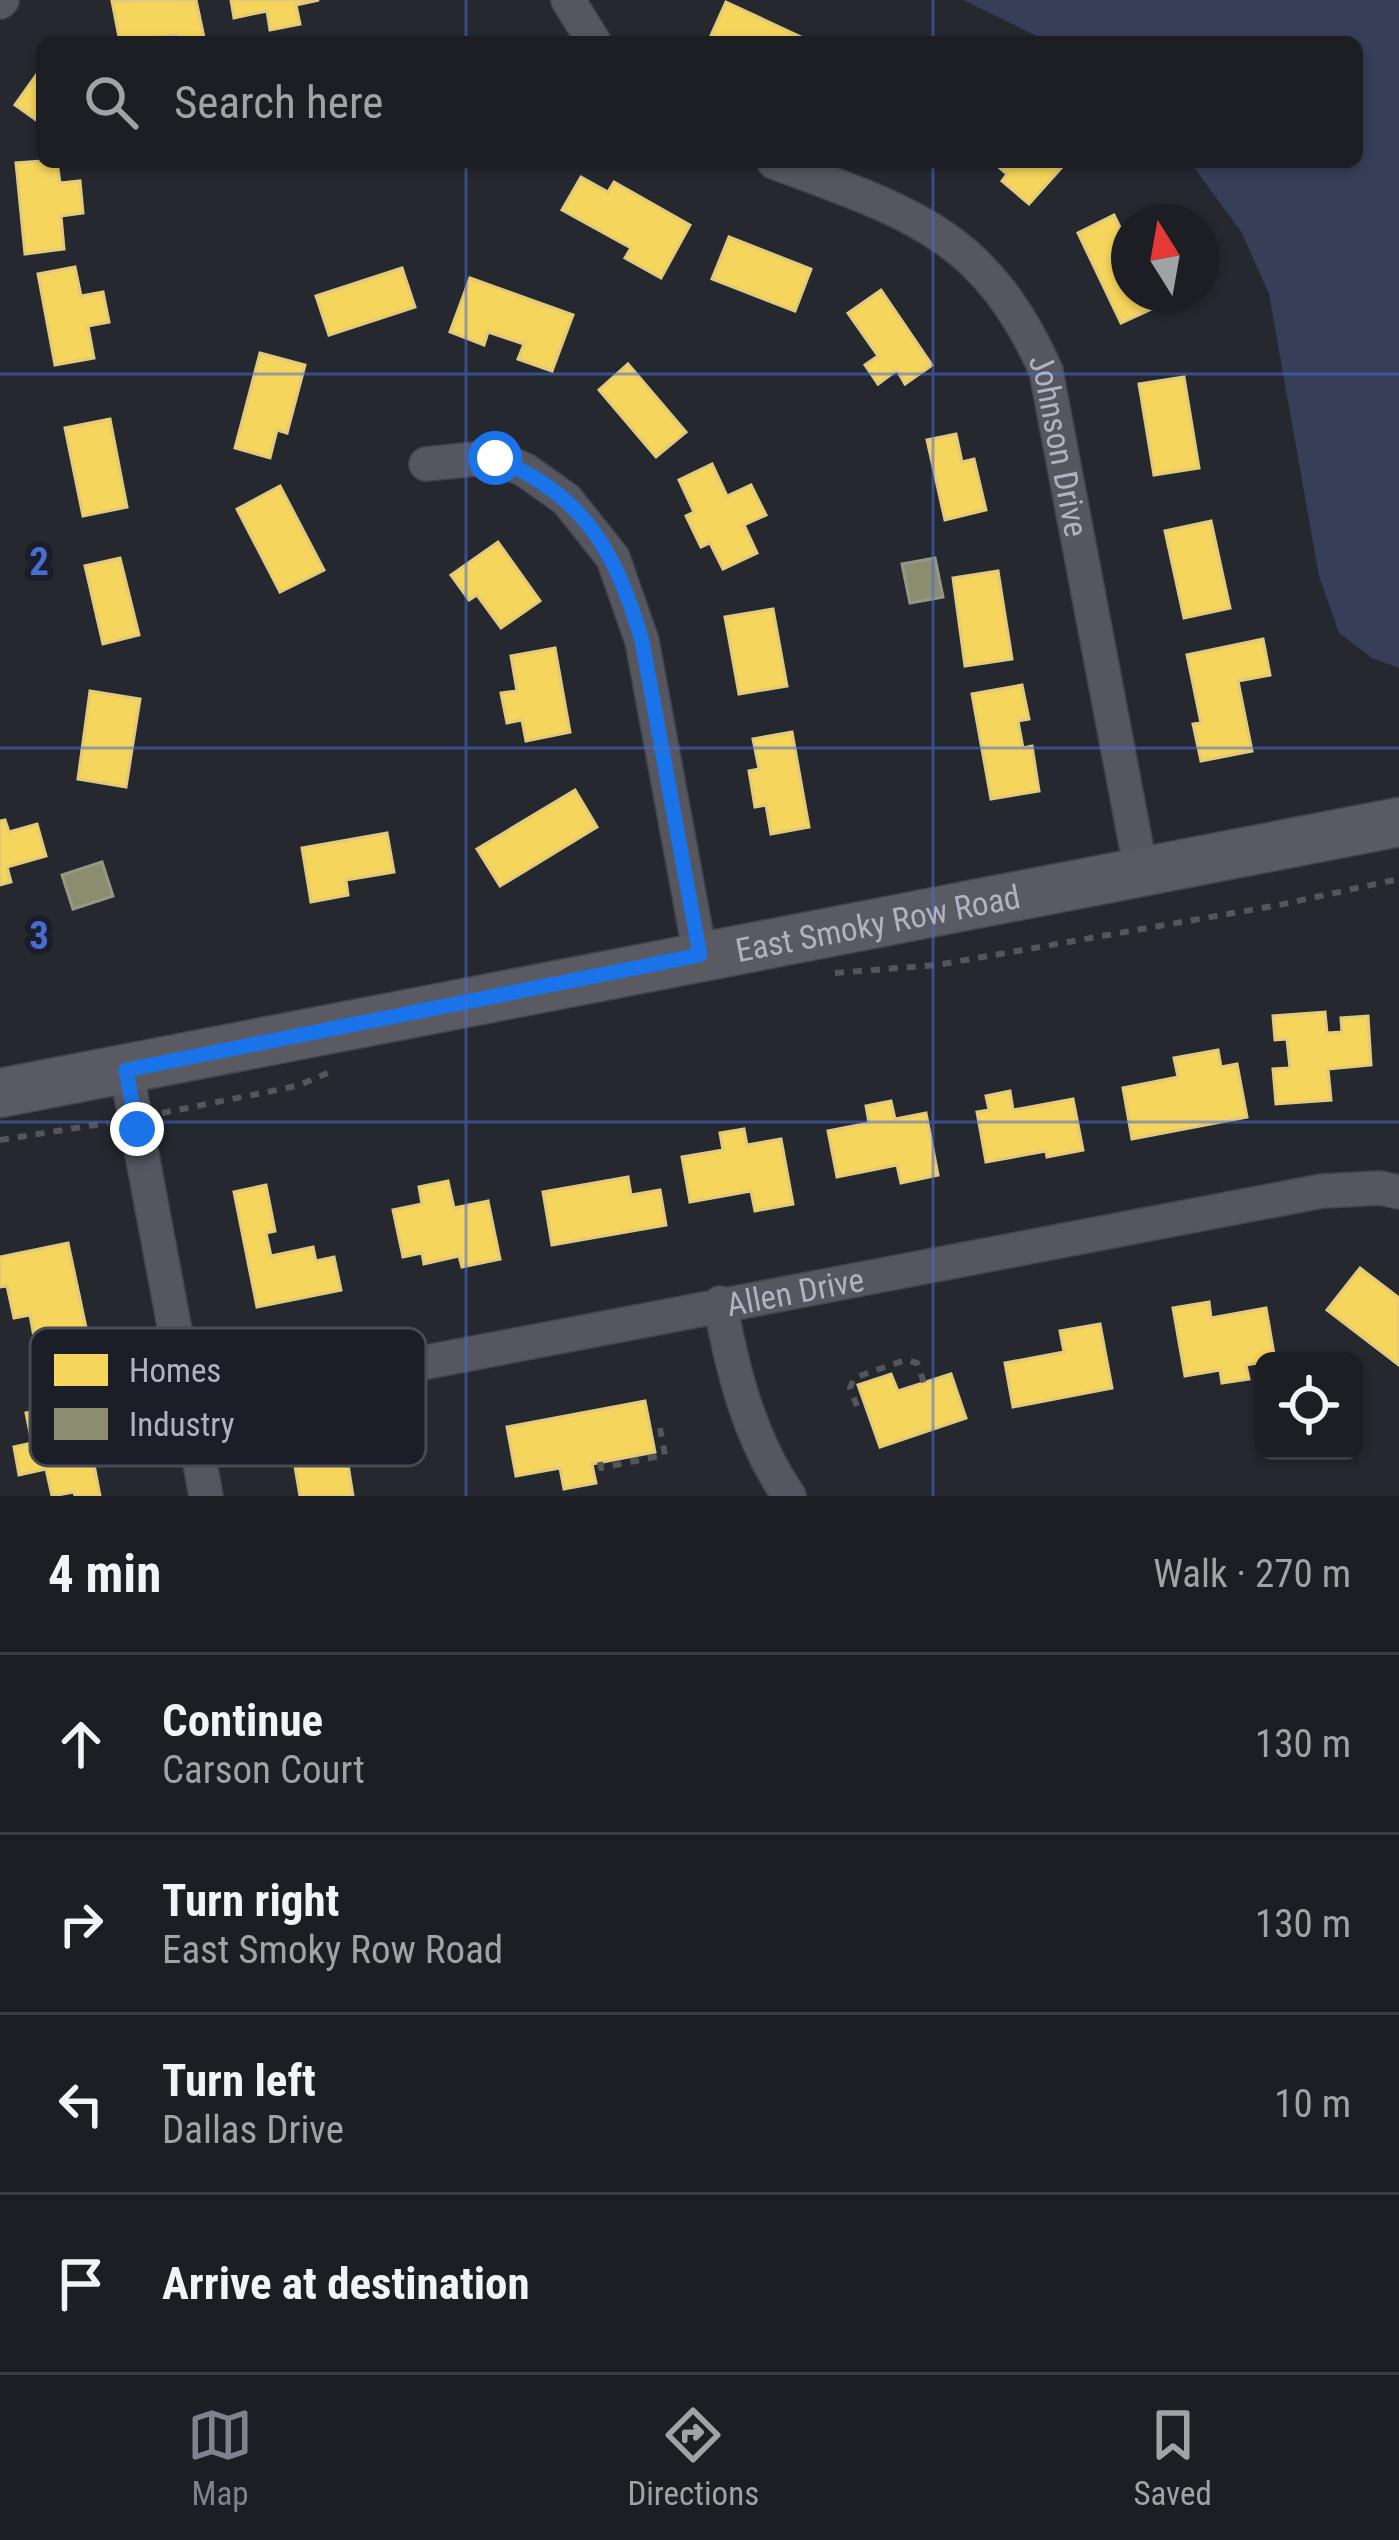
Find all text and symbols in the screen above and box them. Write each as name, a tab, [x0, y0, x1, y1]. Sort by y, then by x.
search box	[36, 36, 1363, 168]
icon: search	[78, 69, 144, 135]
text: Search here	[174, 76, 383, 129]
north arrow	[1111, 204, 1219, 312]
street label: Johnson Drive	[1021, 347, 1096, 540]
route start	[468, 431, 522, 485]
text: 2	[29, 539, 49, 585]
street label: East Smoky Row Road	[732, 877, 1023, 970]
text: 3	[29, 913, 49, 959]
route end	[110, 1102, 164, 1156]
street label: Allen Drive	[723, 1260, 867, 1324]
legend	[30, 1328, 426, 1466]
text: Homes	[129, 1351, 221, 1390]
map controls	[1255, 1352, 1363, 1460]
button: locate	[1255, 1352, 1363, 1460]
text: Industry	[129, 1405, 235, 1444]
text: 4 min	[48, 1545, 161, 1604]
text: Walk · 270 m	[1153, 1551, 1351, 1597]
text: Continue	[162, 1694, 323, 1747]
icon: ahead	[48, 1711, 114, 1777]
text: 130 m	[1255, 1721, 1351, 1767]
text: Carson Court	[162, 1747, 365, 1793]
text: Turn right	[162, 1874, 339, 1927]
icon: right	[48, 1891, 114, 1957]
text: 130 m	[1255, 1901, 1351, 1947]
text: East Smoky Row Road	[162, 1927, 503, 1973]
text: Turn left	[162, 2054, 316, 2107]
icon: left	[48, 2071, 114, 2137]
text: 10 m	[1274, 2081, 1351, 2127]
text: Dallas Drive	[162, 2107, 344, 2153]
icon: arrive	[48, 2251, 114, 2317]
text: Arrive at destination	[162, 2257, 530, 2310]
tab: Map	[187, 2402, 253, 2513]
tab: Directions	[627, 2402, 759, 2513]
tab: Saved	[1133, 2402, 1212, 2513]

